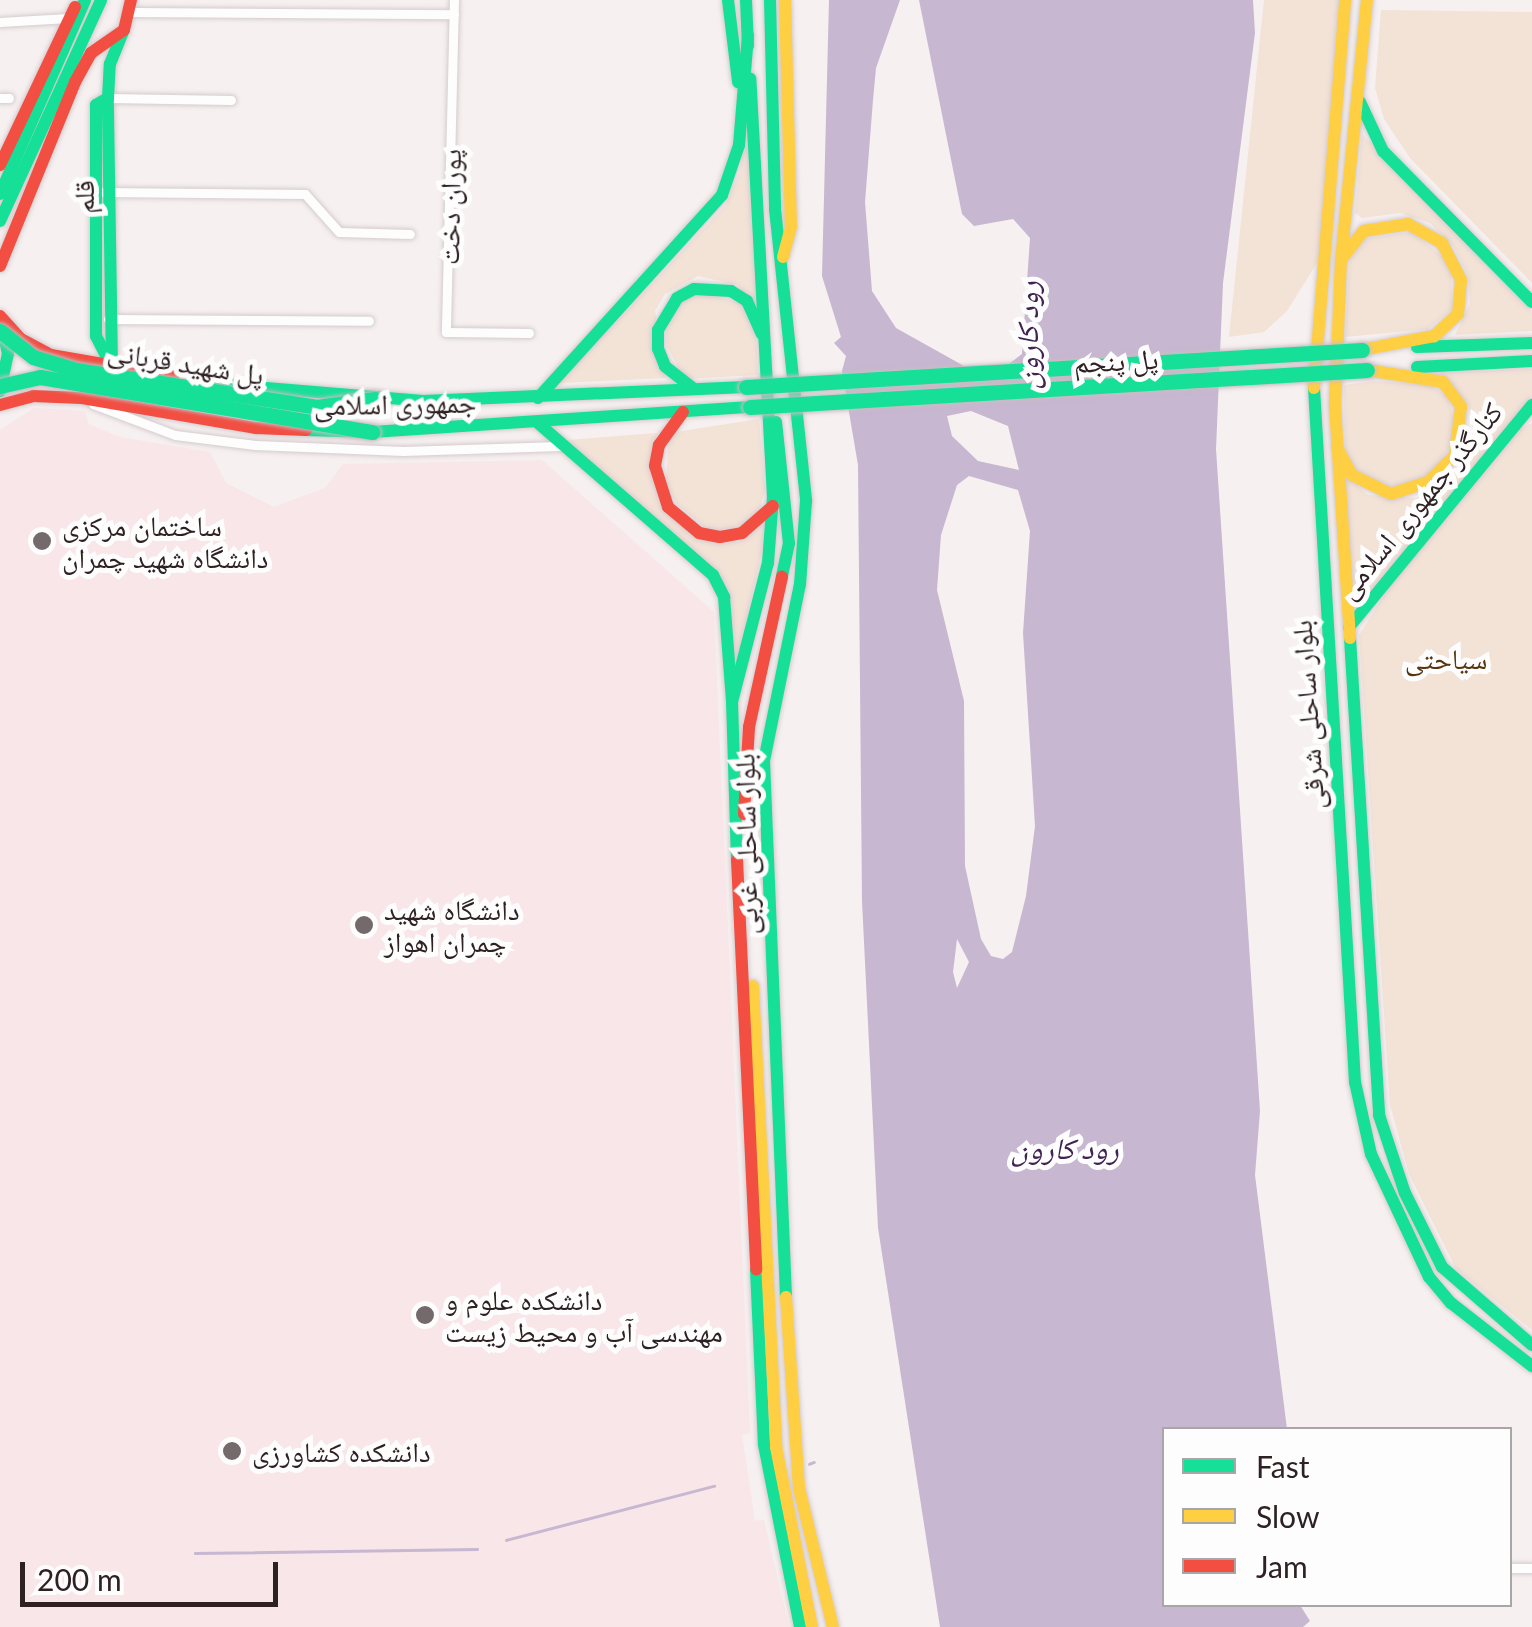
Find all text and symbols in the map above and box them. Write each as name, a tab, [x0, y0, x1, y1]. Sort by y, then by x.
street label: پوران دخت	[431, 149, 467, 265]
street label: قلم	[66, 180, 100, 214]
water label: رود کارون	[1008, 281, 1044, 389]
street label: پل شهید قربانی	[105, 333, 267, 391]
street label: پل پنجم	[1073, 341, 1159, 379]
street label: جمهوری اسلامی	[313, 385, 477, 421]
street label: کنارگذر جمهوری اسلامی	[1329, 395, 1509, 605]
place label: ساختمان مرکزی دانشگاه شهید چمران	[62, 508, 268, 574]
marker: ساختمان مرکزی دانشگاه شهید چمران	[31, 530, 53, 552]
street label: بلوار ساحلی شرقی	[1284, 619, 1330, 811]
park label: سیاحتی	[1405, 641, 1487, 675]
street label: بلوار ساحلی غربی	[727, 753, 763, 935]
place label: دانشگاه شهید چمران اهواز	[384, 892, 519, 958]
marker: دانشگاه شهید چمران اهواز	[353, 914, 375, 936]
water label: رود کارون	[1011, 1129, 1119, 1165]
place label: دانشکده علوم و مهندسی آب و محیط زیست	[445, 1282, 723, 1348]
marker: دانشکده علوم و مهندسی آب و محیط زیست	[414, 1304, 436, 1326]
legend	[1162, 1427, 1512, 1607]
place label: دانشکده کشاورزی	[252, 1434, 431, 1468]
marker: دانشکده کشاورزی	[221, 1440, 243, 1462]
text: Fast	[1256, 1448, 1310, 1484]
text: Slow	[1256, 1498, 1319, 1534]
scale bar	[25, 1542, 282, 1604]
text: Jam	[1256, 1548, 1308, 1584]
text: 200 m	[37, 1561, 122, 1597]

